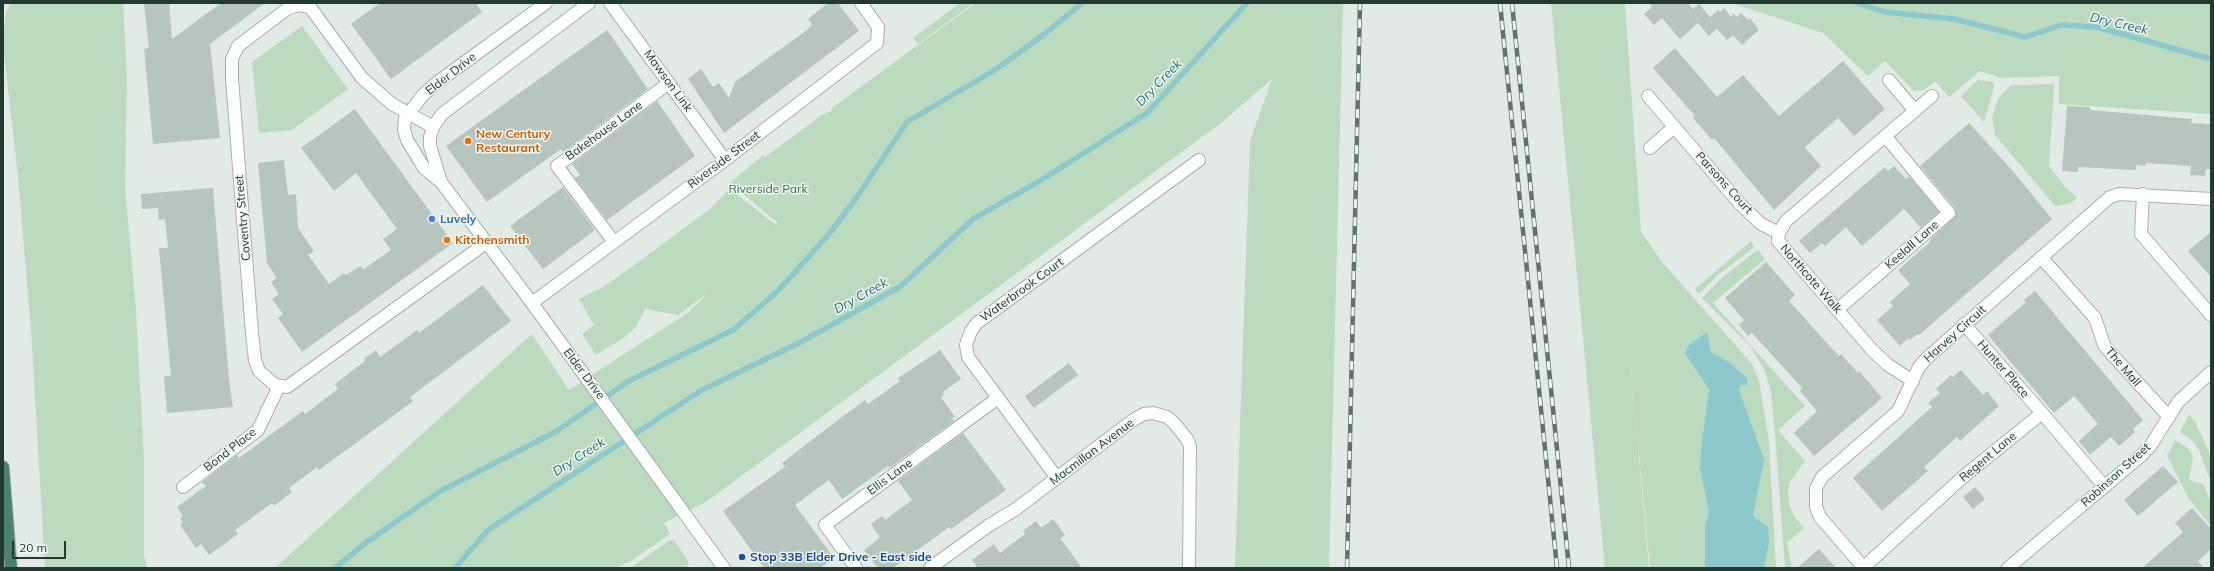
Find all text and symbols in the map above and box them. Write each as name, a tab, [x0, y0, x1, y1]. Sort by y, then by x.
water label: Dry Creek	[2088, 10, 2150, 38]
street label: Mawson Link	[641, 47, 695, 115]
street label: Elder Drive	[423, 50, 479, 98]
water label: Dry Creek	[1133, 56, 1185, 110]
street label: Bakehouse Lane	[563, 98, 645, 164]
place label: New Century Restaurant	[476, 127, 550, 155]
street label: Riverside Street	[685, 128, 763, 192]
marker: New Century Restaurant	[463, 136, 473, 146]
street label: Parsons Court	[1692, 149, 1756, 217]
street label: Coventry Street	[232, 175, 254, 261]
park label: Riverside Park	[728, 182, 808, 196]
place label: Luvely	[440, 212, 476, 226]
marker: Luvely	[427, 214, 437, 224]
street label: Keelall Lane	[1882, 218, 1942, 272]
place label: Kitchensmith	[455, 233, 529, 247]
marker: Kitchensmith	[442, 235, 452, 245]
street label: Northcote Walk	[1777, 241, 1845, 317]
street label: Waterbrook Court	[977, 255, 1067, 325]
water label: Dry Creek	[831, 275, 891, 317]
street label: Harvey Circuit	[1921, 302, 1989, 366]
street label: Hunter Place	[1974, 337, 2032, 401]
street label: The Mall	[2102, 344, 2144, 390]
street label: Elder Drive	[560, 346, 608, 402]
street label: Macmillan Avenue	[1047, 416, 1137, 488]
street label: Bond Place	[201, 425, 259, 475]
street label: Regent Lane	[1957, 429, 2019, 485]
water label: Dry Creek	[550, 434, 608, 480]
street label: Robinson Street	[2078, 440, 2154, 510]
street label: Ellis Lane	[865, 456, 915, 498]
scale bar	[14, 533, 68, 559]
text: 20 m	[19, 540, 47, 555]
place label: Stop 33B Elder Drive - East side	[750, 550, 932, 564]
marker: Stop 33B Elder Drive - East side	[737, 552, 747, 562]

